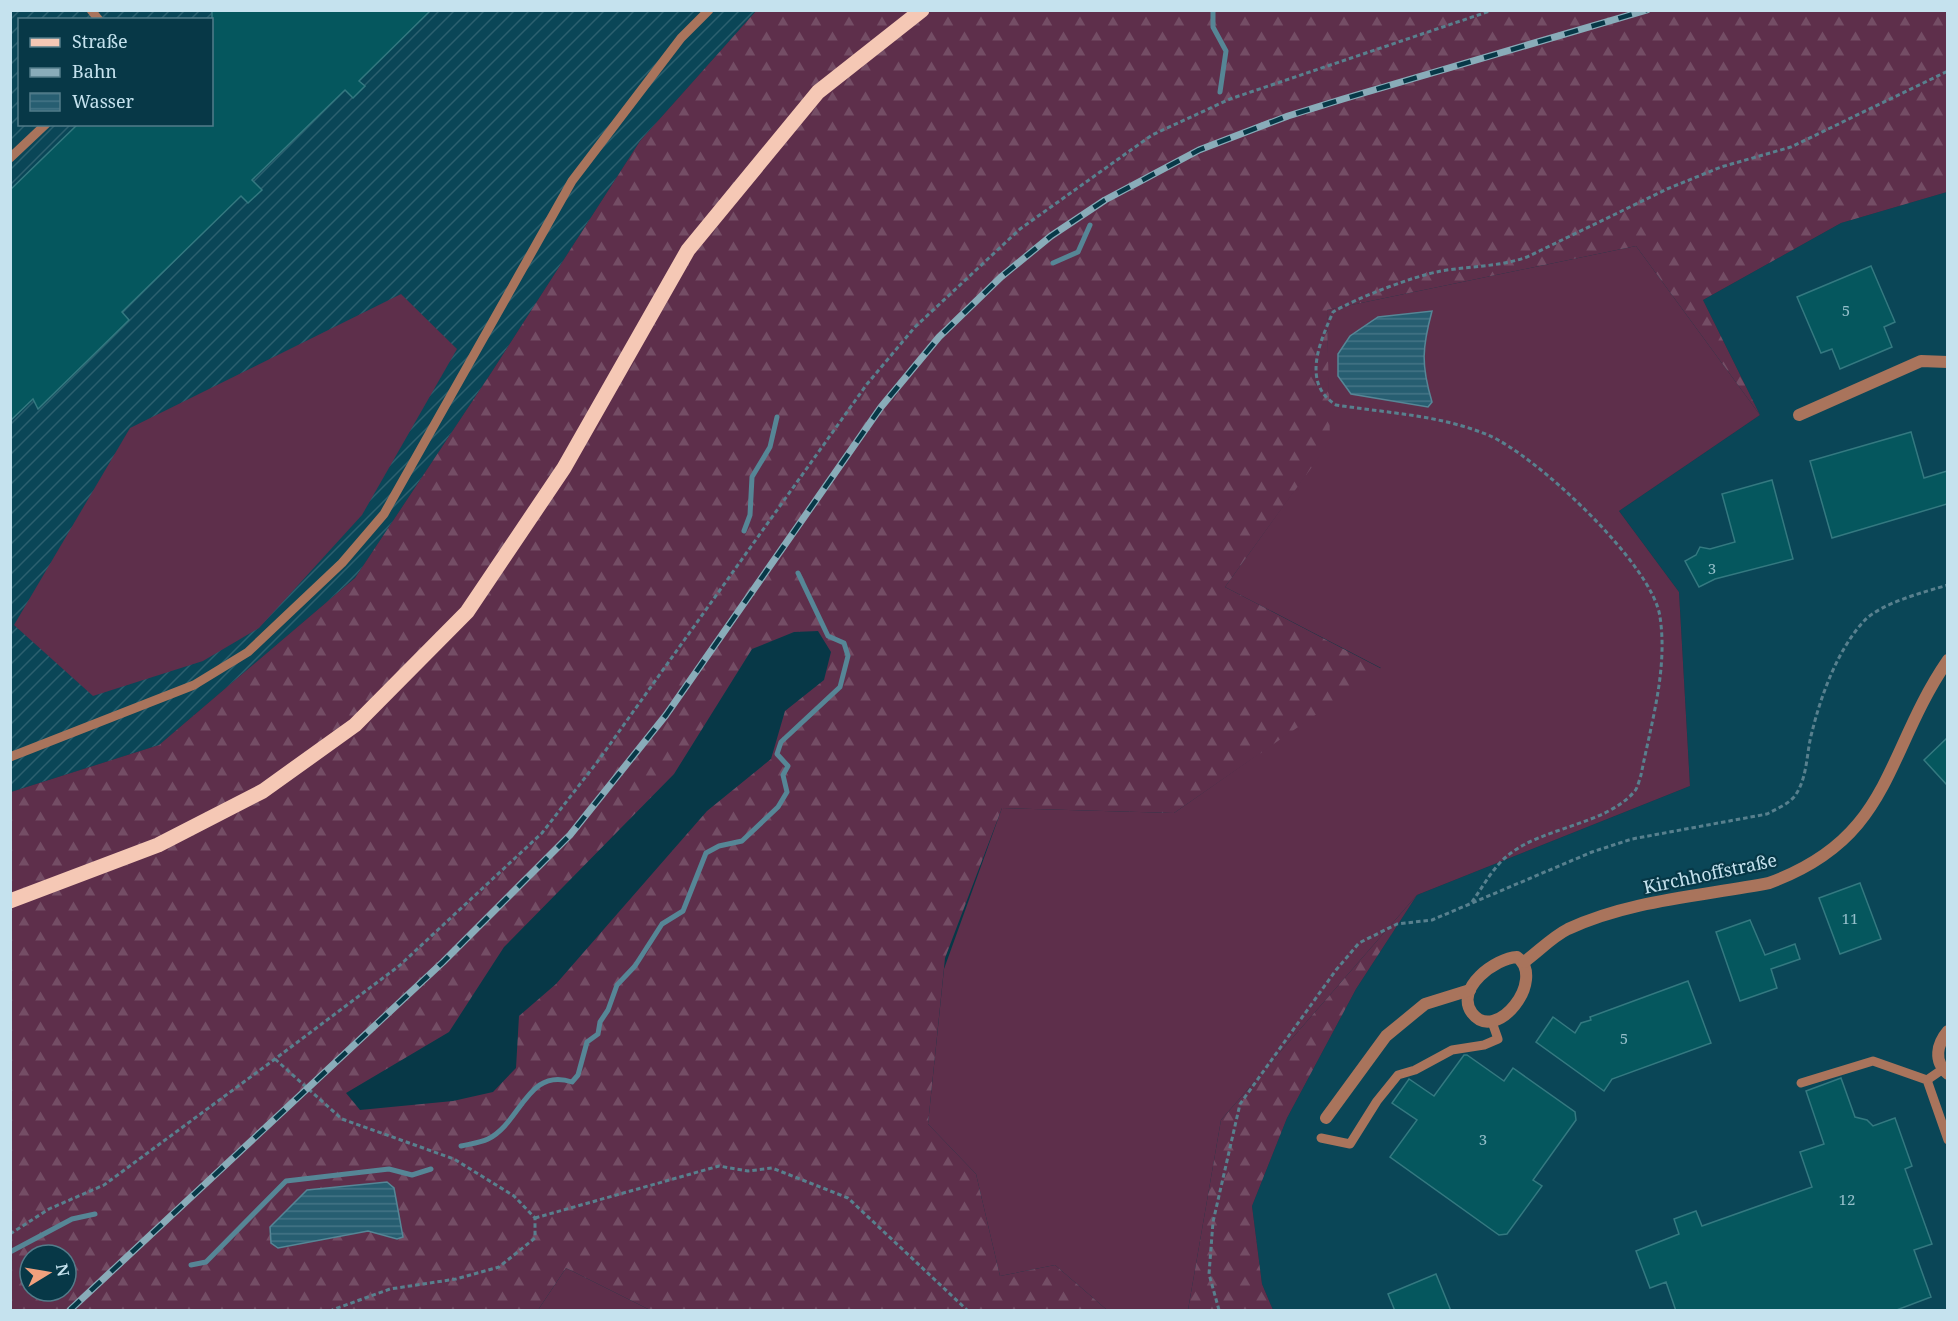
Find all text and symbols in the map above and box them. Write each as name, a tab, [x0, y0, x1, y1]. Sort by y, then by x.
legend	[18, 18, 213, 126]
text: Straße	[72, 29, 128, 53]
text: Bahn	[72, 59, 117, 83]
text: Wasser	[72, 89, 135, 113]
house number: 5	[1842, 300, 1850, 320]
house number: 3	[1708, 558, 1716, 578]
street label: Kirchhoffstraße	[1641, 847, 1779, 899]
house number: 11	[1842, 908, 1858, 928]
house number: 5	[1620, 1028, 1628, 1048]
house number: 3	[1479, 1129, 1487, 1149]
house number: 12	[1839, 1189, 1855, 1209]
north arrow	[18, 1243, 78, 1303]
text: N	[51, 1262, 75, 1279]

